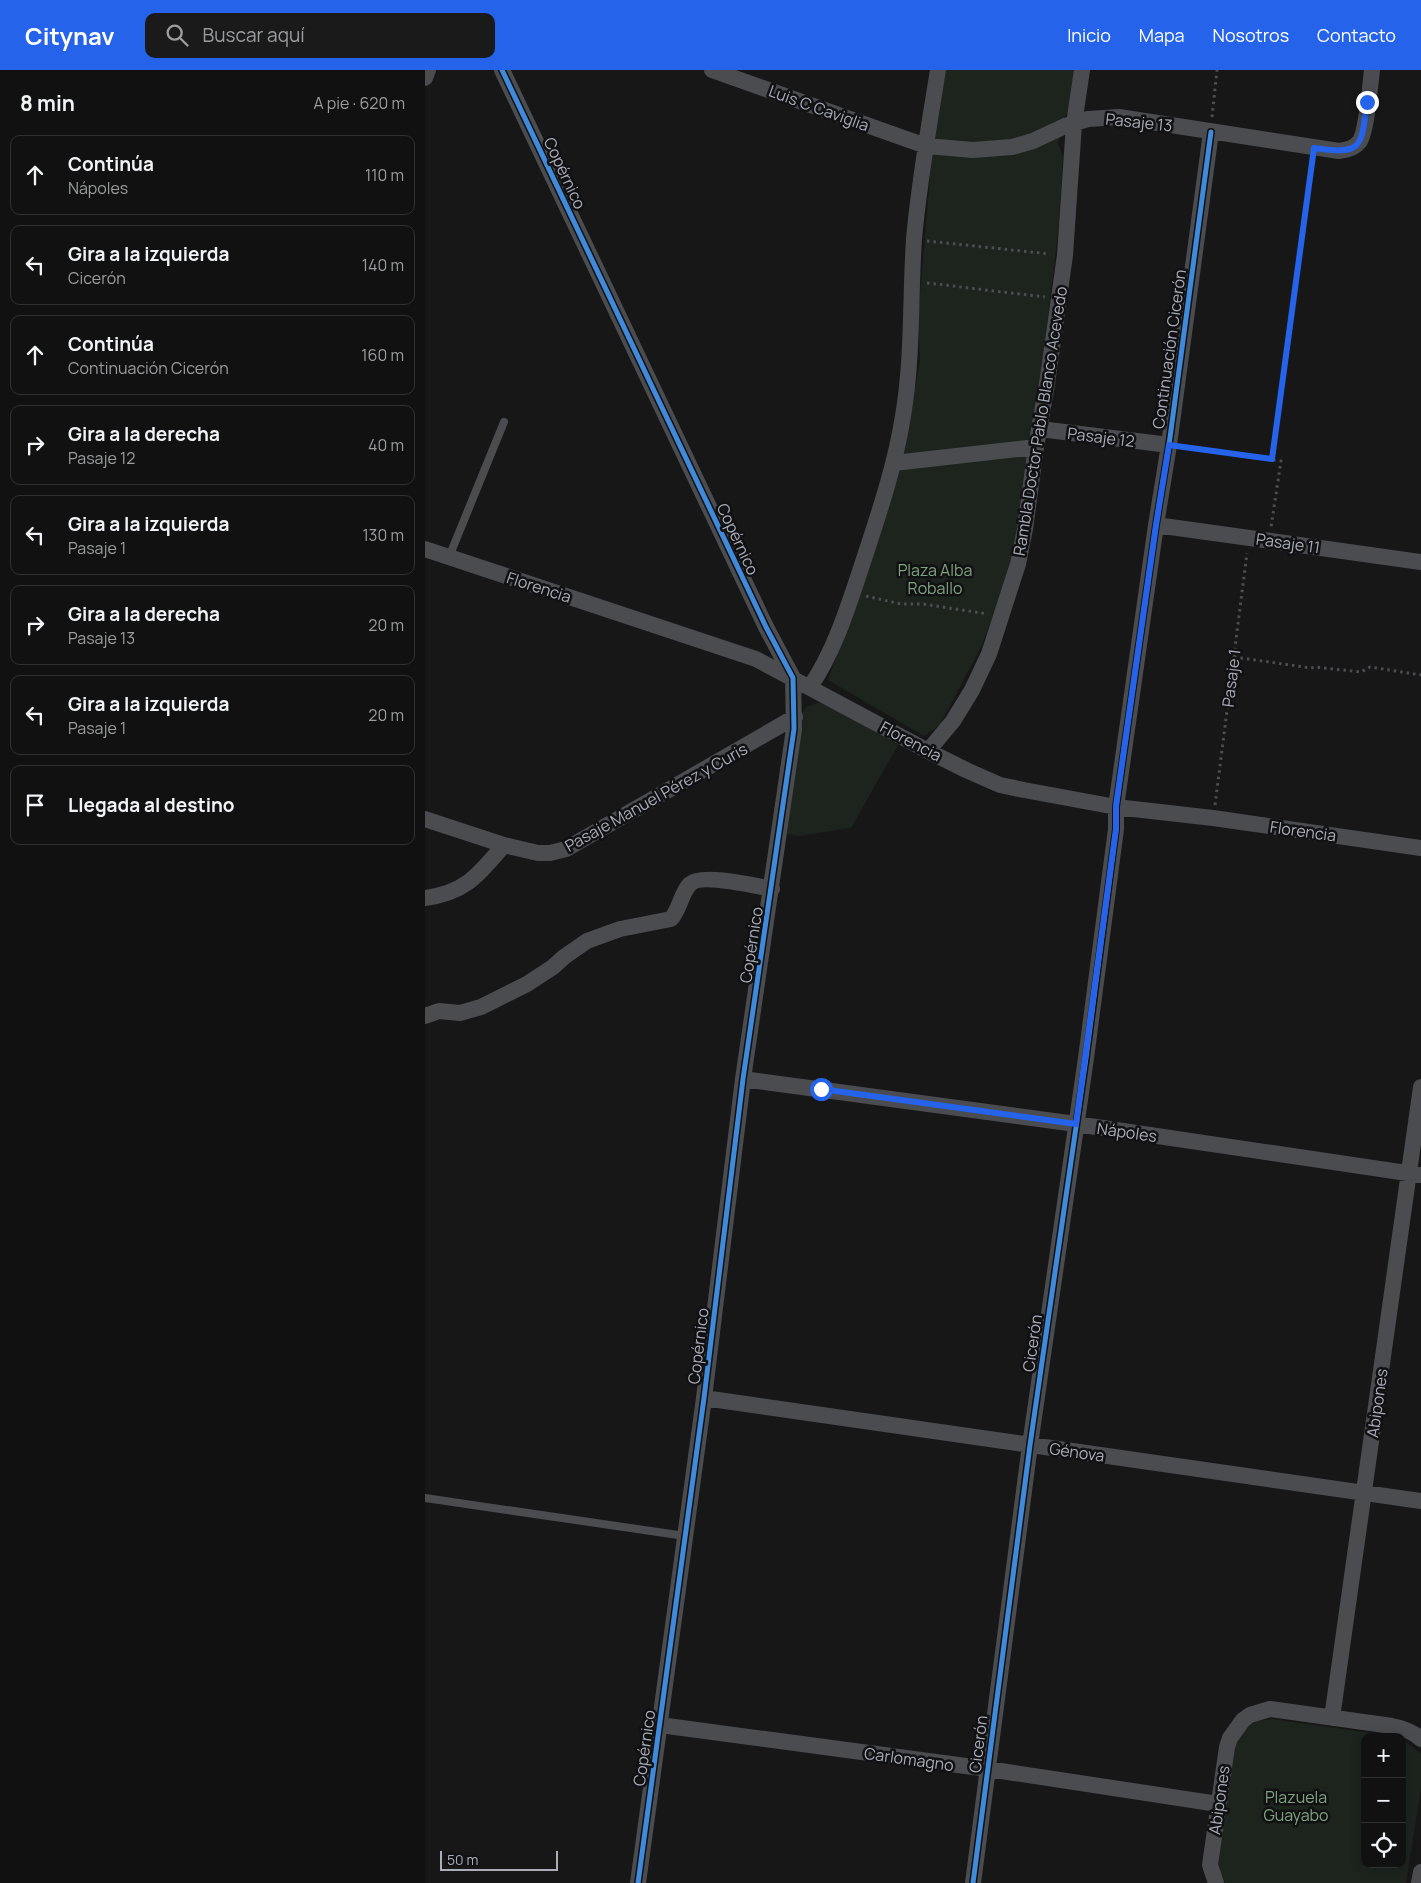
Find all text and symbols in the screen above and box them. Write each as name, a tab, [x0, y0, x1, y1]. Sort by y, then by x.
search box	[145, 13, 495, 58]
text: Citynav	[25, 19, 115, 52]
icon: search	[163, 21, 191, 49]
text: Buscar aquí	[203, 22, 305, 48]
text: Inicio	[1067, 23, 1111, 47]
text: Mapa	[1139, 23, 1185, 47]
text: Nosotros	[1213, 23, 1289, 47]
text: Contacto	[1317, 23, 1396, 47]
street label: Luis C Caviglia	[766, 80, 872, 136]
text: 8 min	[20, 89, 75, 117]
route end	[1356, 91, 1379, 114]
text: A pie · 620 m	[314, 92, 405, 114]
street label: Pasaje 13	[1104, 108, 1174, 136]
street label: Copérnico	[539, 134, 591, 212]
text: Continúa	[68, 151, 154, 177]
icon: ahead	[21, 161, 49, 189]
text: 110 m	[365, 164, 404, 186]
text: Nápoles	[68, 177, 128, 199]
text: Gira a la izquierda	[68, 241, 229, 267]
icon: left	[21, 251, 49, 279]
text: 140 m	[362, 254, 404, 276]
text: Cicerón	[68, 267, 126, 289]
street label: Continuación Cicerón	[1147, 268, 1191, 430]
street label: Rambla Doctor Pablo Blanco Acevedo	[1008, 285, 1072, 557]
text: Continúa	[68, 331, 154, 357]
icon: ahead	[21, 341, 49, 369]
text: 160 m	[361, 344, 404, 366]
text: Continuación Cicerón	[68, 357, 229, 379]
text: Gira a la derecha	[68, 421, 220, 447]
street label: Pasaje 12	[1066, 422, 1136, 452]
icon: right	[21, 431, 49, 459]
text: 40 m	[368, 434, 404, 456]
text: Pasaje 12	[68, 447, 135, 469]
street label: Copérnico	[712, 500, 764, 578]
text: Gira a la izquierda	[68, 511, 229, 537]
icon: left	[21, 521, 49, 549]
text: 130 m	[362, 524, 404, 546]
street label: Pasaje 11	[1255, 528, 1321, 558]
text: Pasaje 1	[68, 537, 126, 559]
park label: Plaza Alba Roballo	[898, 559, 972, 599]
street label: Florencia	[504, 566, 574, 608]
text: Gira a la derecha	[68, 601, 220, 627]
icon: right	[21, 611, 49, 639]
text: 20 m	[368, 614, 404, 636]
text: Pasaje 13	[68, 627, 135, 649]
street label: Pasaje 1	[1217, 648, 1245, 708]
text: Gira a la izquierda	[68, 691, 229, 717]
icon: left	[21, 701, 49, 729]
text: 20 m	[368, 704, 404, 726]
street label: Florencia	[876, 716, 946, 766]
text: Pasaje 1	[68, 717, 126, 739]
street label: Pasaje Manuel Pérez y Curis	[561, 737, 751, 857]
icon: arrive	[21, 791, 49, 819]
text: Llegada al destino	[68, 792, 235, 818]
street label: Florencia	[1268, 815, 1338, 847]
street label: Copérnico	[734, 905, 768, 985]
route start	[810, 1078, 833, 1101]
street label: Nápoles	[1096, 1117, 1158, 1147]
street label: Copérnico	[682, 1307, 714, 1385]
street label: Cicerón	[1017, 1313, 1047, 1373]
street label: Abipones	[1361, 1367, 1393, 1439]
street label: Génova	[1048, 1437, 1106, 1467]
street label: Copérnico	[628, 1708, 660, 1788]
street label: Cicerón	[964, 1714, 992, 1774]
map controls	[1361, 1733, 1406, 1868]
button: +	[1361, 1733, 1406, 1778]
street label: Carlomagno	[863, 1742, 955, 1776]
street label: Abipones	[1203, 1764, 1235, 1836]
button: −	[1361, 1778, 1406, 1823]
park label: Plazuela Guayabo	[1263, 1786, 1329, 1826]
button: locate	[1361, 1823, 1406, 1868]
scale bar	[440, 1848, 557, 1871]
text: 50 m	[447, 1850, 478, 1869]

